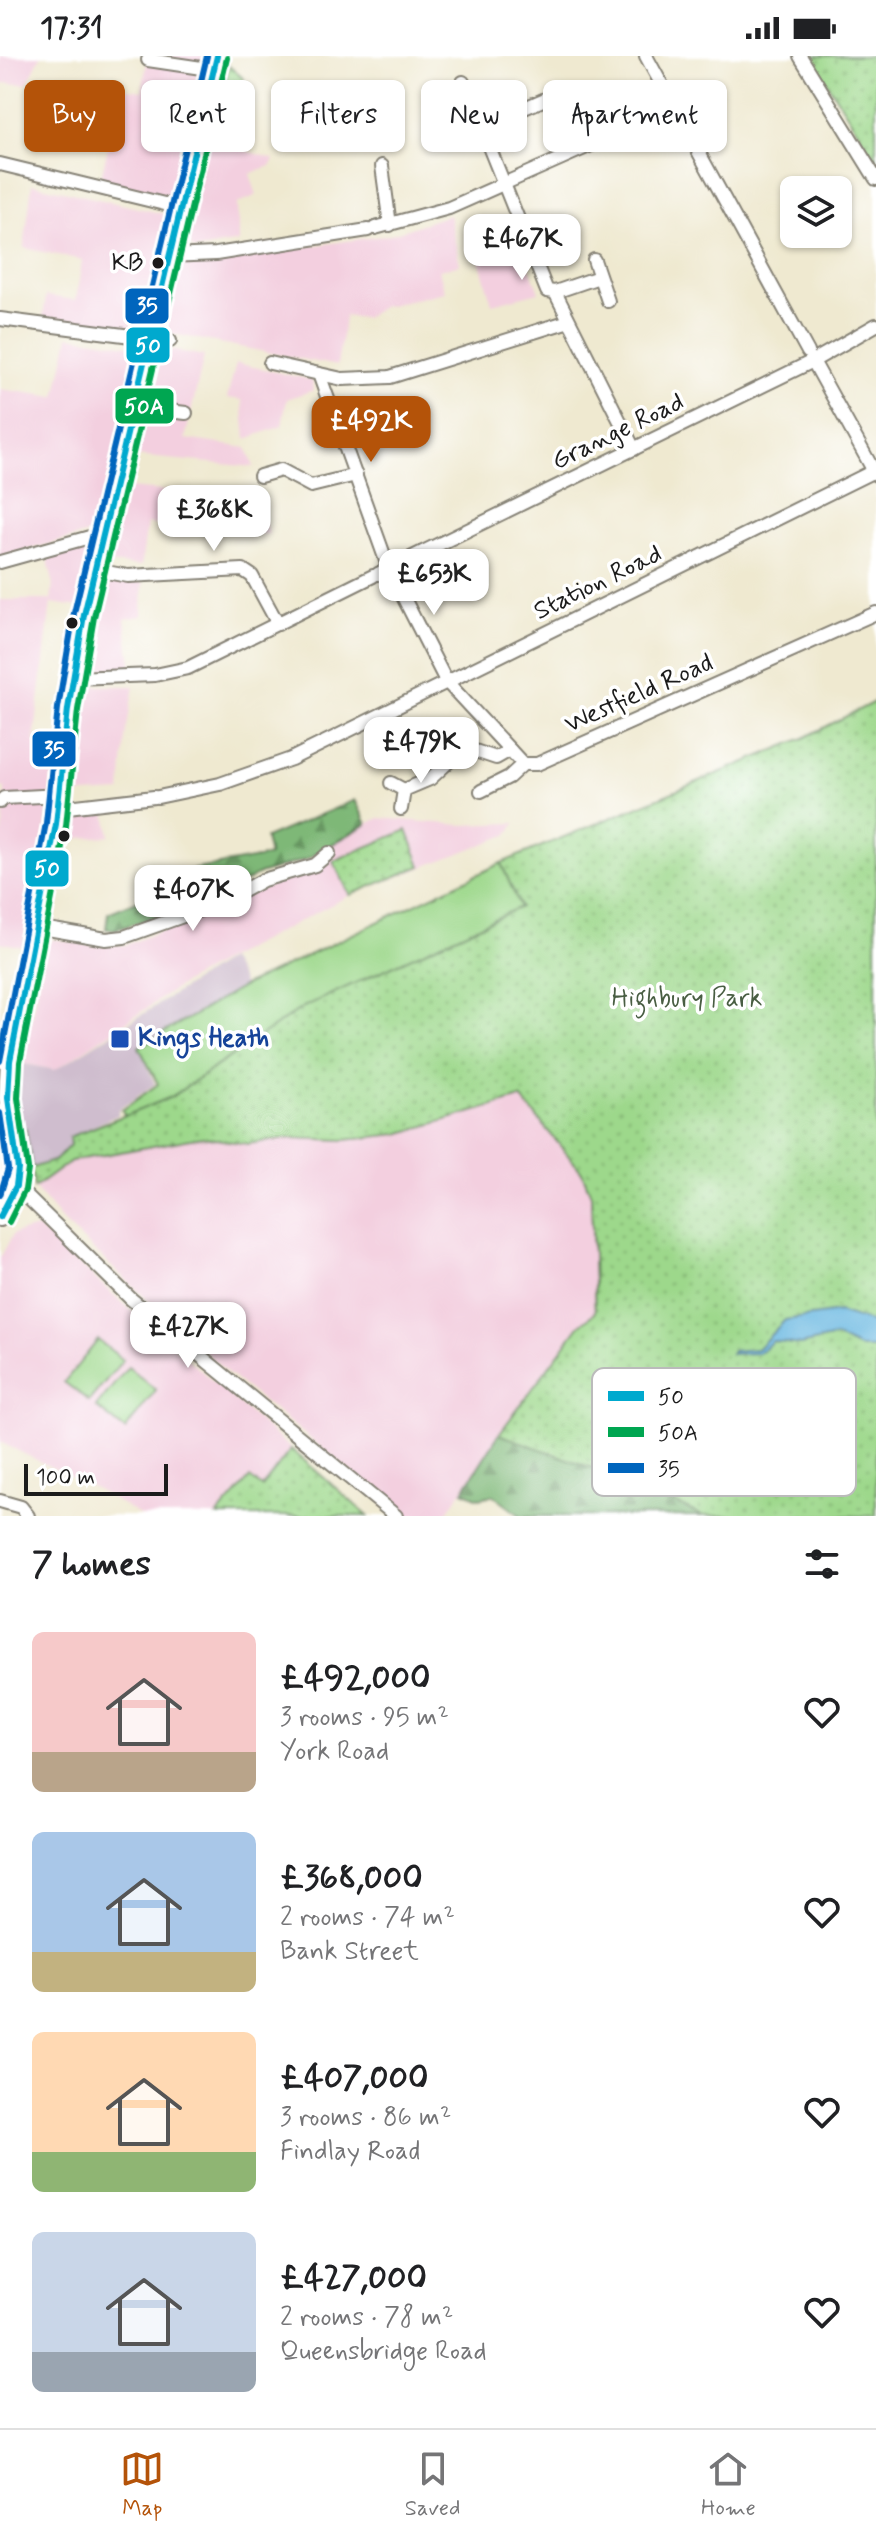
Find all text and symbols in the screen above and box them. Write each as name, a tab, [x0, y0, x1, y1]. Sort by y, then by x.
text: 17:31	[40, 9, 103, 48]
chip: Buy	[24, 80, 125, 152]
chip: Rent	[141, 80, 255, 152]
chip: Filters	[271, 80, 405, 152]
chip: New	[421, 80, 527, 152]
chip: Apartment	[543, 80, 727, 152]
map controls	[780, 176, 852, 248]
button: layers	[780, 176, 852, 248]
pin: £467K	[466, 214, 578, 282]
text: £467K	[482, 223, 562, 257]
place label: KB	[111, 248, 143, 279]
marker: KB	[150, 255, 166, 271]
line badge: 35	[124, 287, 170, 325]
text: 35	[136, 293, 158, 321]
line badge: 50	[125, 326, 171, 364]
text: 50	[135, 333, 161, 361]
street label: Grange Road	[546, 385, 690, 479]
line badge: 50A	[114, 387, 175, 425]
text: 50A	[124, 394, 164, 422]
pin: £492K	[315, 396, 427, 464]
text: £492K	[330, 405, 412, 439]
pin: £368K	[158, 485, 270, 553]
text: £368K	[176, 494, 252, 528]
street label: Station Road	[528, 537, 668, 629]
pin: £653K	[378, 549, 490, 617]
text: £653K	[397, 558, 471, 592]
unlabelled marker	[64, 615, 80, 631]
street label: Westfield Road	[559, 646, 719, 742]
pin: £479K	[365, 717, 477, 785]
text: £479K	[382, 726, 460, 760]
line badge: 35	[31, 730, 77, 768]
text: 35	[43, 737, 65, 765]
unlabelled marker	[56, 828, 72, 844]
line badge: 50	[24, 849, 70, 888]
text: 50	[34, 856, 60, 884]
pin: £407K	[137, 865, 249, 933]
text: £407K	[152, 874, 234, 908]
park label: Highbury Park	[612, 982, 763, 1019]
place label: Kings Heath	[138, 1022, 269, 1059]
marker: Kings Heath	[109, 1028, 131, 1050]
pin: £427K	[132, 1302, 244, 1370]
text: £427K	[148, 1311, 228, 1345]
legend	[592, 1368, 856, 1496]
text: 50	[658, 1384, 684, 1412]
text: 50A	[658, 1420, 698, 1448]
text: 35	[658, 1456, 680, 1484]
scale bar	[24, 1460, 168, 1496]
text: 100 m	[36, 1464, 95, 1492]
text: 7 homes	[32, 1542, 151, 1587]
icon: filters	[800, 1542, 844, 1586]
text: £492,000	[280, 1656, 430, 1701]
icon: home	[96, 1664, 192, 1760]
icon: heart	[800, 1690, 844, 1734]
text: 3 rooms · 95 m²	[280, 1701, 449, 1735]
text: York Road	[280, 1735, 389, 1769]
text: £368,000	[280, 1856, 423, 1901]
icon: home	[96, 1864, 192, 1960]
icon: heart	[800, 1890, 844, 1934]
text: 2 rooms · 74 m²	[280, 1901, 455, 1935]
text: Bank Street	[280, 1935, 419, 1969]
text: £407,000	[280, 2056, 428, 2101]
icon: home	[96, 2064, 192, 2160]
icon: heart	[800, 2090, 844, 2134]
text: 3 rooms · 86 m²	[280, 2101, 451, 2135]
text: Findlay Road	[280, 2135, 420, 2169]
text: £427,000	[280, 2256, 427, 2301]
icon: home	[96, 2264, 192, 2360]
icon: heart	[800, 2290, 844, 2334]
text: 2 rooms · 78 m²	[280, 2301, 453, 2335]
text: Queensbridge Road	[280, 2335, 487, 2369]
tab: Map	[120, 2447, 164, 2523]
tab: Saved	[405, 2447, 460, 2523]
tab: Home	[701, 2447, 756, 2523]

